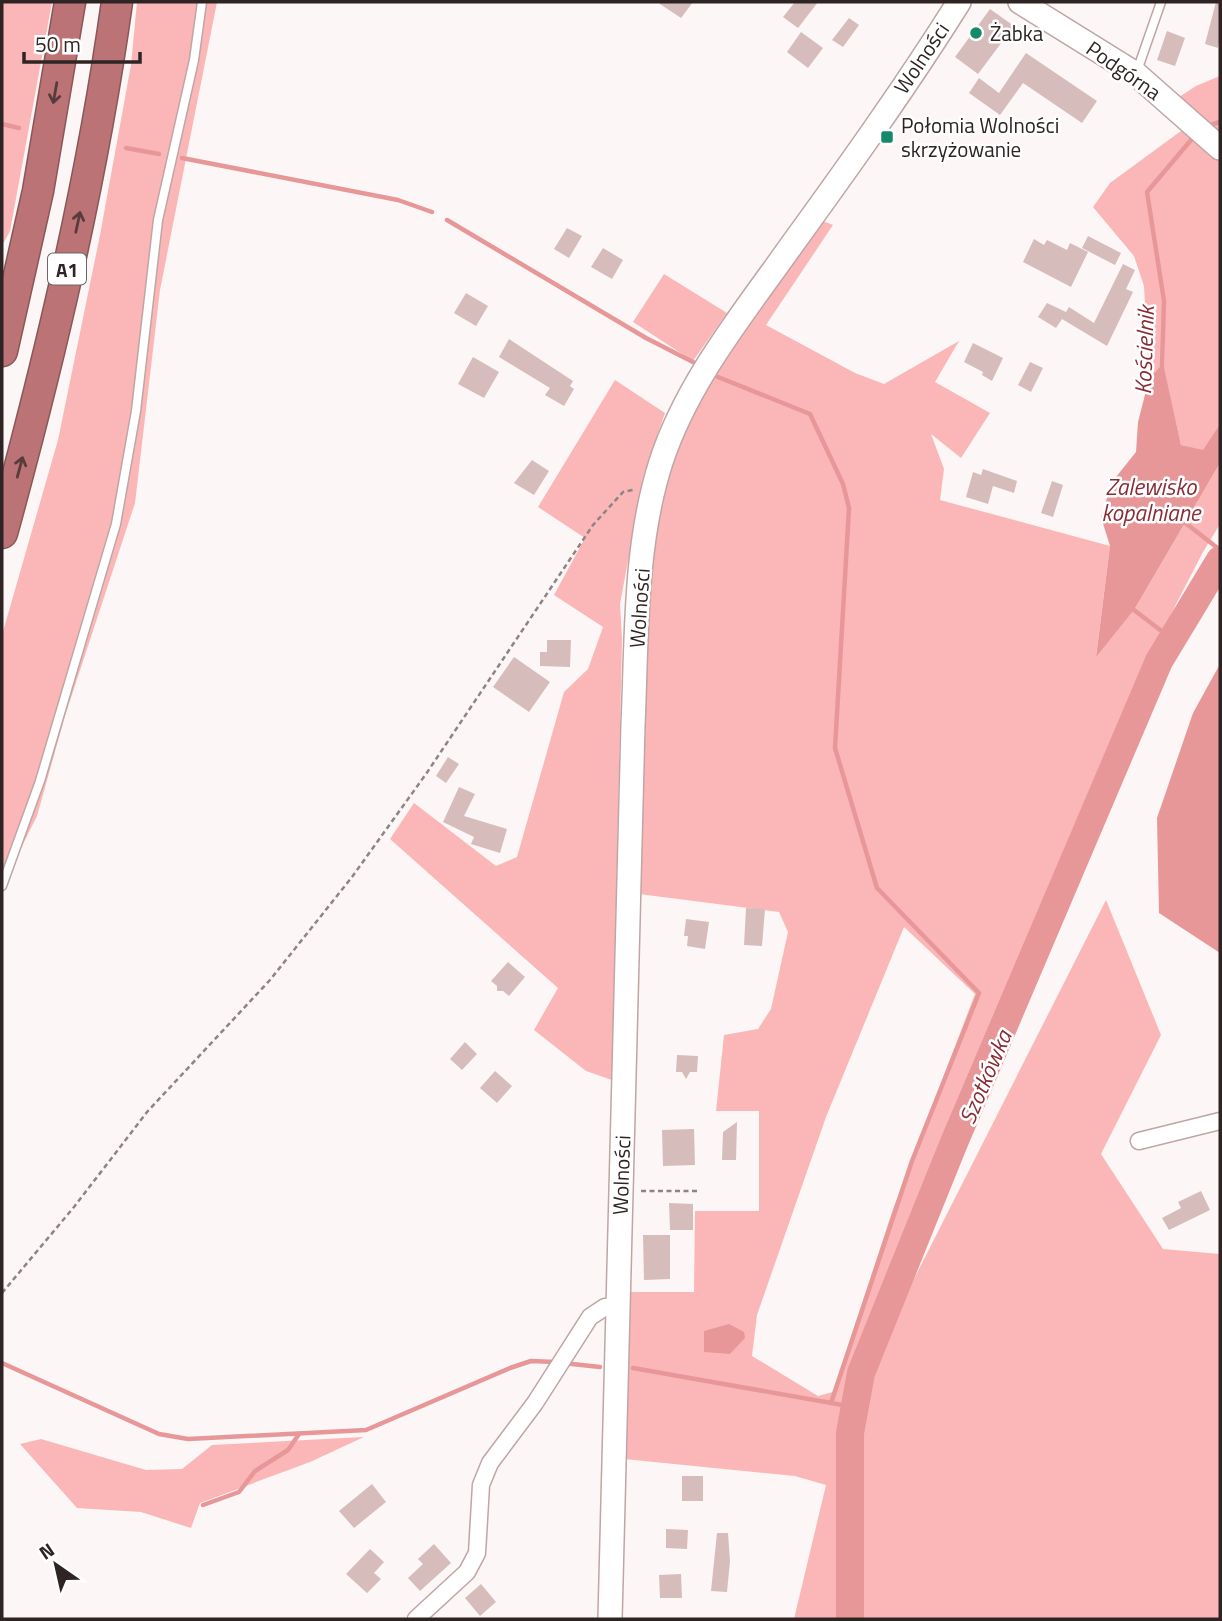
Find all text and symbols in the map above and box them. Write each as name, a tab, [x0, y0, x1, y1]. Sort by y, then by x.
street label: Wolności	[885, 16, 957, 100]
place label: Żabka	[990, 17, 1044, 49]
scale bar	[24, 21, 140, 65]
marker: Żabka	[968, 25, 984, 41]
text: 50 m	[35, 28, 81, 60]
street label: Podgórna	[1080, 32, 1169, 108]
one-way arrow	[48, 81, 61, 104]
place label: Połomia Wolności skrzyżowanie	[901, 109, 1059, 165]
marker: Połomia Wolności skrzyżowanie	[879, 129, 895, 145]
one-way arrow	[71, 211, 85, 234]
road number: A1	[48, 254, 86, 284]
water label: Kościelnik	[1125, 302, 1163, 395]
one-way arrow	[14, 456, 27, 479]
water label: Zalewisko kopalniane	[1102, 469, 1202, 530]
street label: Wolności	[620, 567, 658, 649]
water label: Szotkówka	[950, 1023, 1021, 1129]
street label: Wolności	[604, 1134, 638, 1216]
north arrow	[21, 1530, 91, 1600]
text: N	[33, 1535, 60, 1566]

